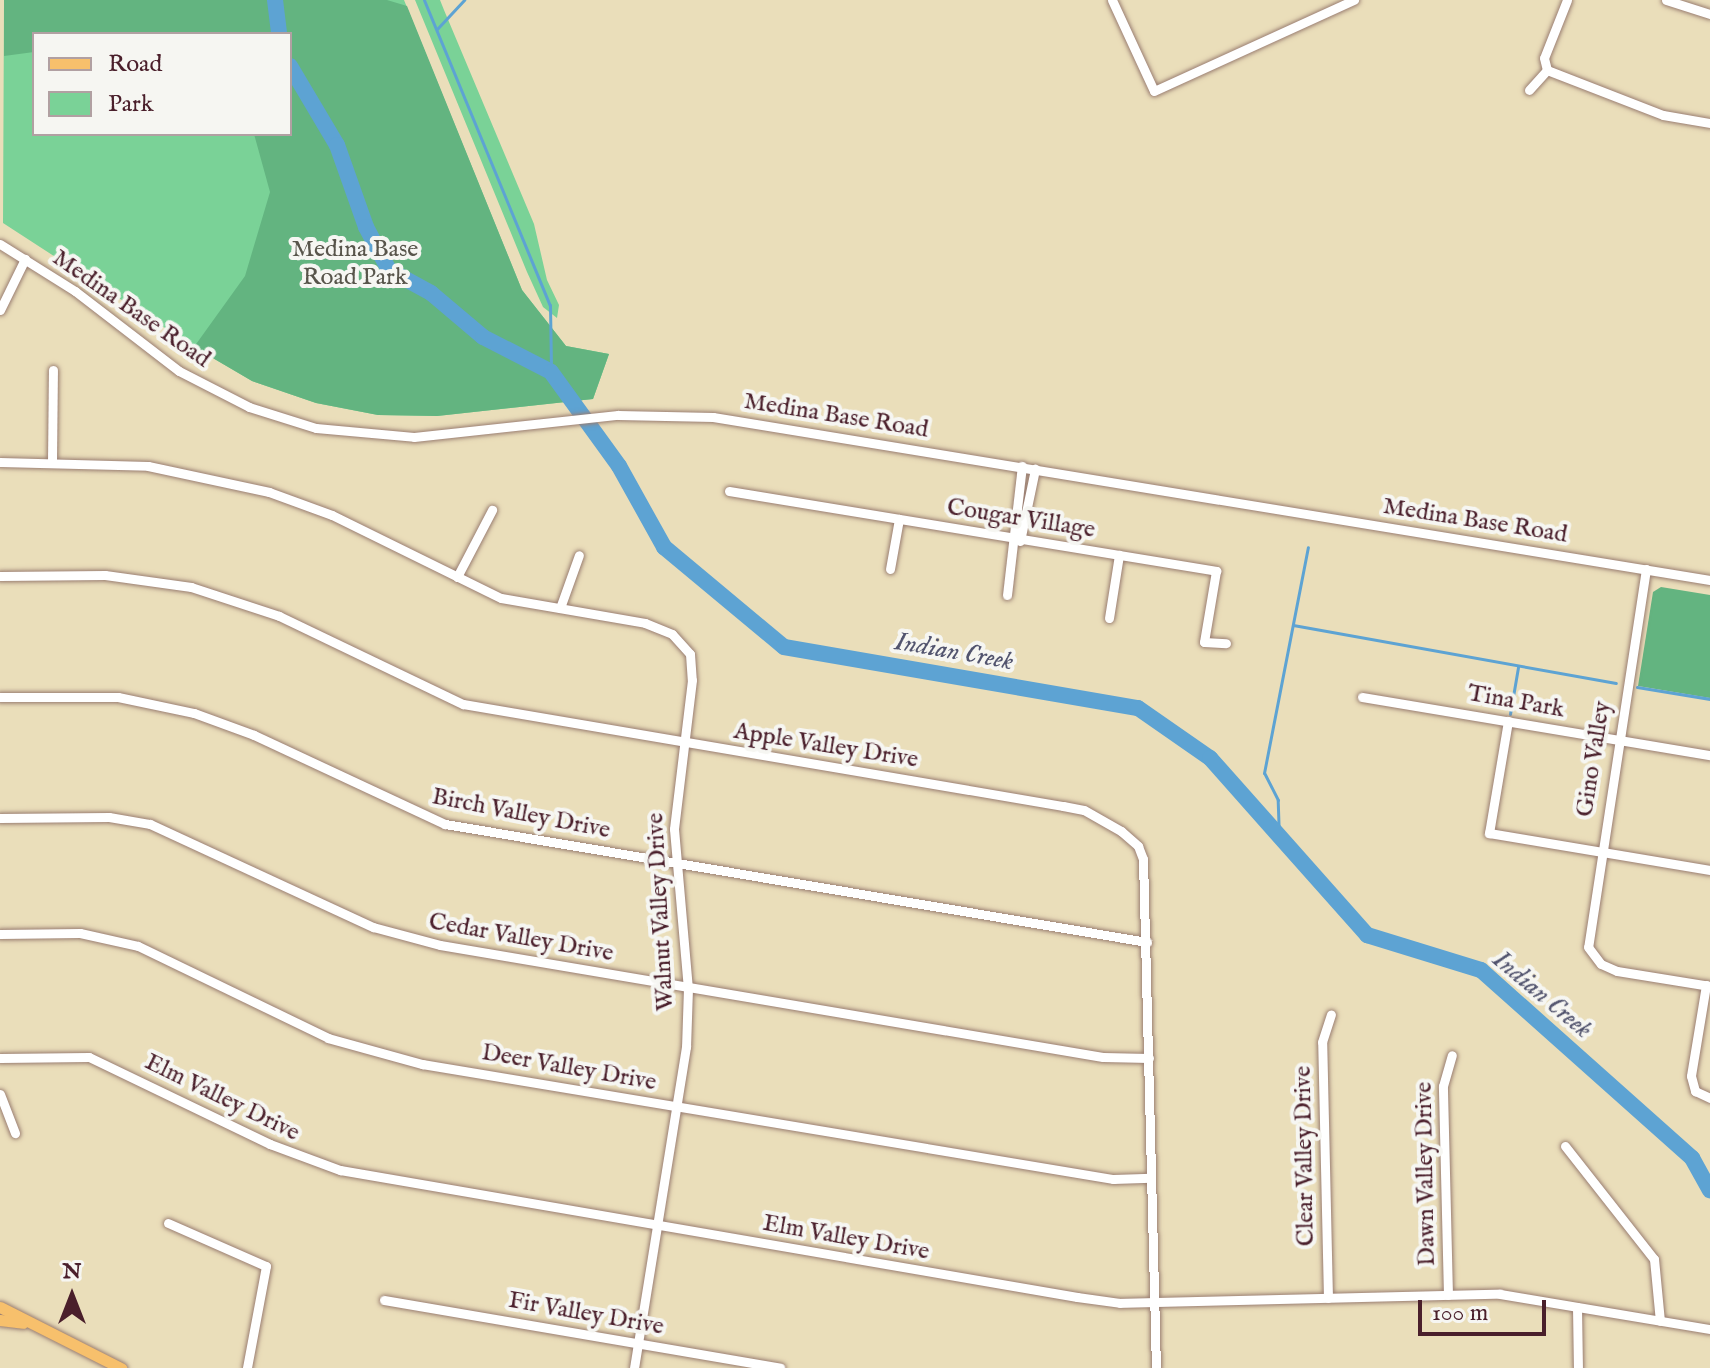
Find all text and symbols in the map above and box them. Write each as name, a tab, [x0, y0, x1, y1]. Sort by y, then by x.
legend	[32, 32, 292, 136]
text: Road	[108, 49, 162, 80]
text: Park	[108, 89, 154, 120]
park label: Medina Base Road Park	[292, 236, 418, 292]
street label: Medina Base Road	[46, 244, 216, 374]
street label: Medina Base Road	[742, 387, 930, 445]
street label: Medina Base Road	[1381, 492, 1569, 550]
street label: Cougar Village	[945, 493, 1097, 545]
water label: Indian Creek	[892, 626, 1016, 678]
street label: Tina Park	[1465, 679, 1567, 725]
street label: Gino Valley	[1571, 699, 1617, 819]
street label: Apple Valley Drive	[732, 717, 920, 775]
street label: Birch Valley Drive	[429, 783, 613, 845]
street label: Walnut Valley Drive	[641, 812, 681, 1012]
street label: Cedar Valley Drive	[426, 908, 616, 968]
water label: Indian Creek	[1486, 944, 1598, 1046]
street label: Deer Valley Drive	[479, 1038, 659, 1098]
street label: Elm Valley Drive	[140, 1048, 304, 1148]
street label: Clear Valley Drive	[1289, 1065, 1321, 1247]
street label: Dawn Valley Drive	[1410, 1081, 1442, 1267]
street label: Elm Valley Drive	[761, 1209, 931, 1267]
north arrow	[32, 1256, 112, 1336]
text: N	[62, 1258, 82, 1286]
scale bar	[1422, 1284, 1550, 1334]
street label: Fir Valley Drive	[506, 1286, 666, 1342]
text: 100 m	[1432, 1298, 1488, 1329]

